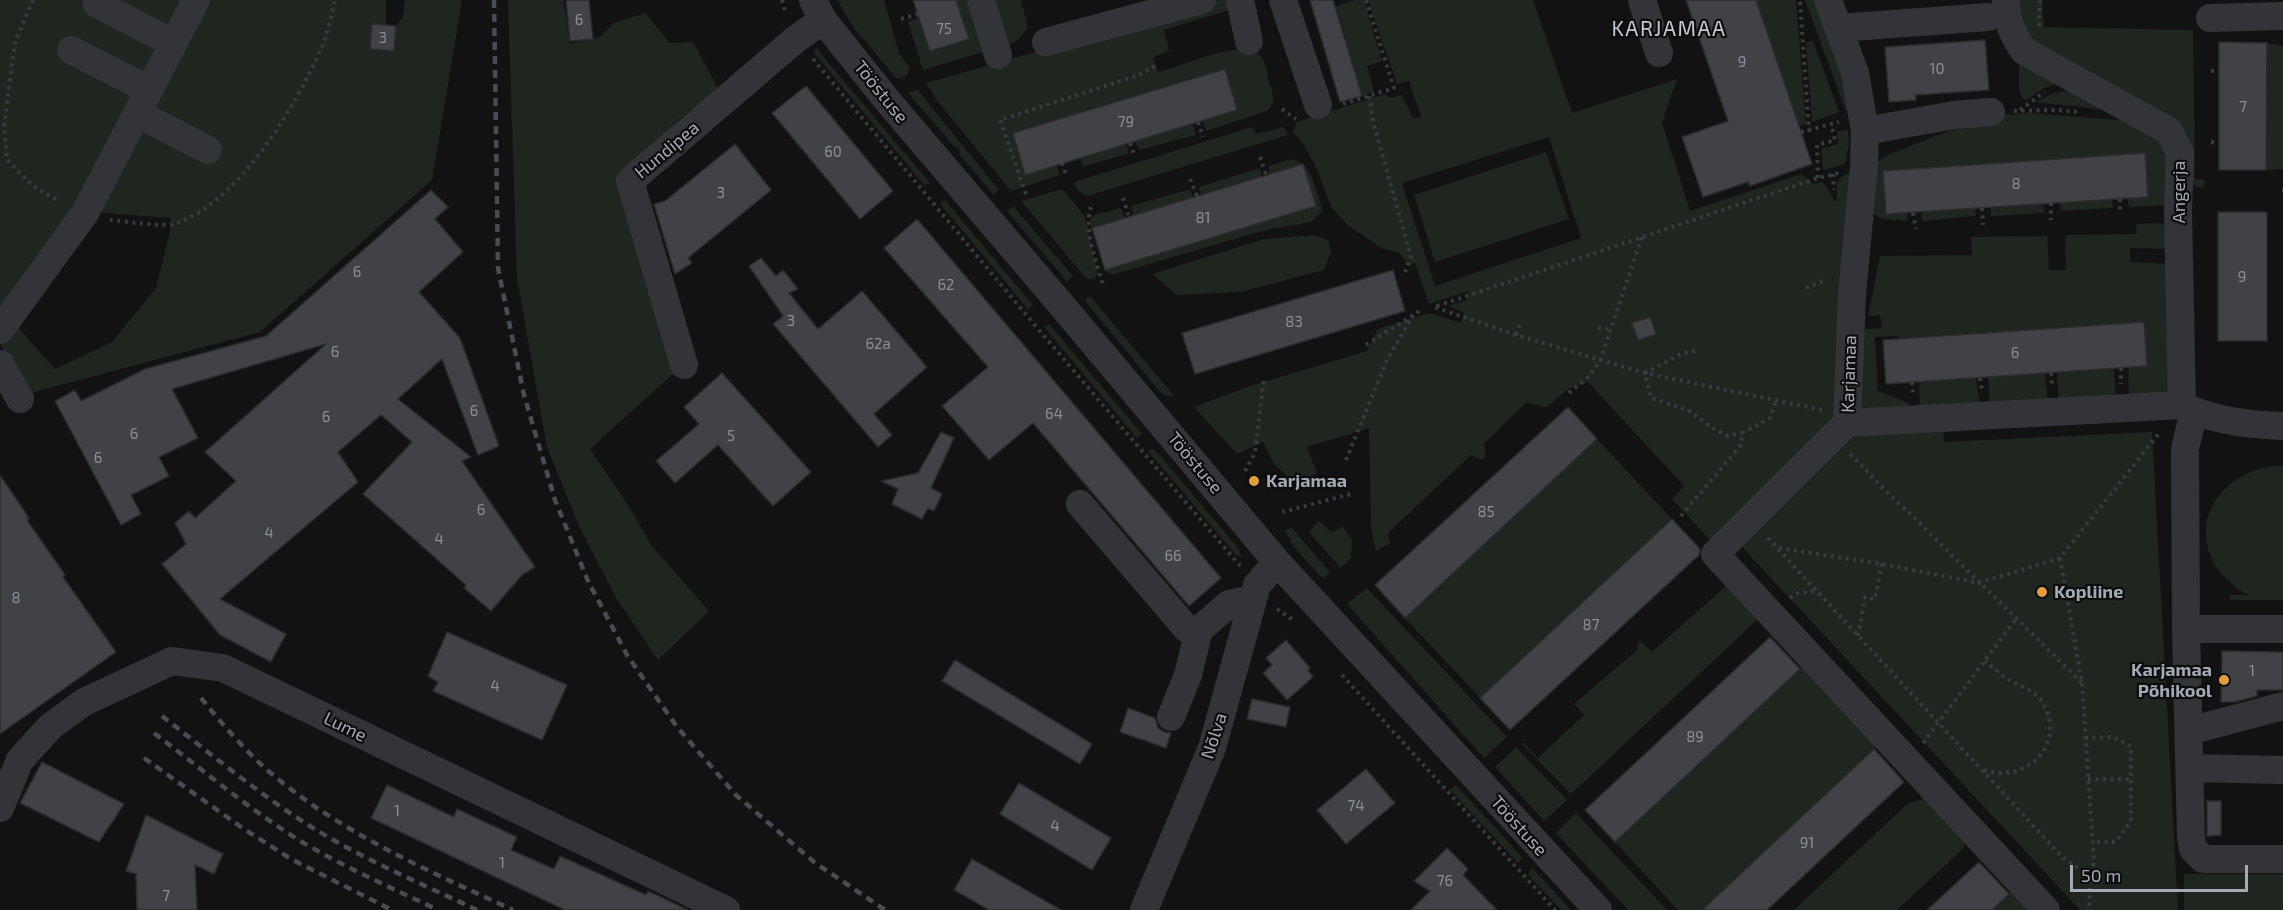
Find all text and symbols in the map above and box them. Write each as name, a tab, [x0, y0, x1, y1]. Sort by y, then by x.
house number: 6	[575, 11, 583, 29]
district label: KARJAMAA	[1611, 16, 1727, 42]
house number: 75	[936, 20, 952, 38]
house number: 3	[379, 29, 387, 47]
house number: 9	[1738, 53, 1746, 71]
street label: Tööstuse	[849, 56, 913, 128]
house number: 10	[1929, 60, 1945, 78]
house number: 7	[2239, 98, 2247, 116]
house number: 79	[1118, 113, 1134, 131]
street label: Hundipea	[630, 117, 704, 183]
house number: 60	[824, 143, 842, 161]
street label: Angerja	[2168, 161, 2190, 223]
house number: 8	[2011, 175, 2021, 193]
house number: 3	[717, 184, 725, 202]
house number: 81	[1195, 209, 1211, 227]
house number: 6	[353, 263, 361, 281]
house number: 9	[2238, 268, 2246, 286]
house number: 62	[937, 276, 955, 294]
house number: 3	[787, 312, 795, 330]
house number: 83	[1285, 313, 1303, 331]
house number: 62a	[865, 335, 891, 353]
street label: Karjamaa	[1837, 335, 1861, 413]
house number: 6	[331, 343, 339, 361]
house number: 6	[2011, 344, 2019, 362]
house number: 6	[470, 402, 478, 420]
house number: 64	[1045, 405, 1063, 423]
house number: 6	[322, 408, 330, 426]
house number: 6	[130, 425, 138, 443]
house number: 5	[727, 427, 735, 445]
street label: Tööstuse	[1163, 428, 1227, 498]
house number: 6	[94, 449, 102, 467]
place label: Karjamaa	[1266, 470, 1347, 492]
marker: Karjamaa	[1247, 474, 1261, 488]
house number: 6	[477, 501, 485, 519]
house number: 85	[1477, 503, 1495, 521]
house number: 4	[264, 524, 274, 542]
house number: 4	[434, 530, 444, 548]
house number: 66	[1164, 547, 1182, 565]
place label: Kopliine	[2054, 581, 2123, 603]
marker: Kopliine	[2035, 585, 2049, 599]
house number: 8	[11, 589, 21, 607]
house number: 87	[1583, 616, 1599, 634]
place label: Karjamaa Põhikool	[2131, 659, 2212, 702]
house number: 1	[2249, 662, 2255, 680]
marker: Karjamaa Põhikool	[2217, 673, 2231, 687]
house number: 4	[490, 677, 500, 695]
street label: Lume	[320, 707, 370, 747]
street label: Nõlva	[1196, 710, 1232, 762]
house number: 89	[1686, 728, 1704, 746]
street label: Tööstuse	[1486, 791, 1552, 861]
house number: 74	[1348, 797, 1364, 815]
house number: 1	[394, 802, 400, 820]
house number: 4	[1050, 817, 1060, 835]
house number: 91	[1800, 834, 1814, 852]
scale bar	[2073, 853, 2252, 891]
house number: 1	[499, 854, 505, 872]
text: 50 m	[2081, 864, 2121, 886]
house number: 76	[1437, 872, 1453, 890]
house number: 7	[162, 887, 170, 905]

